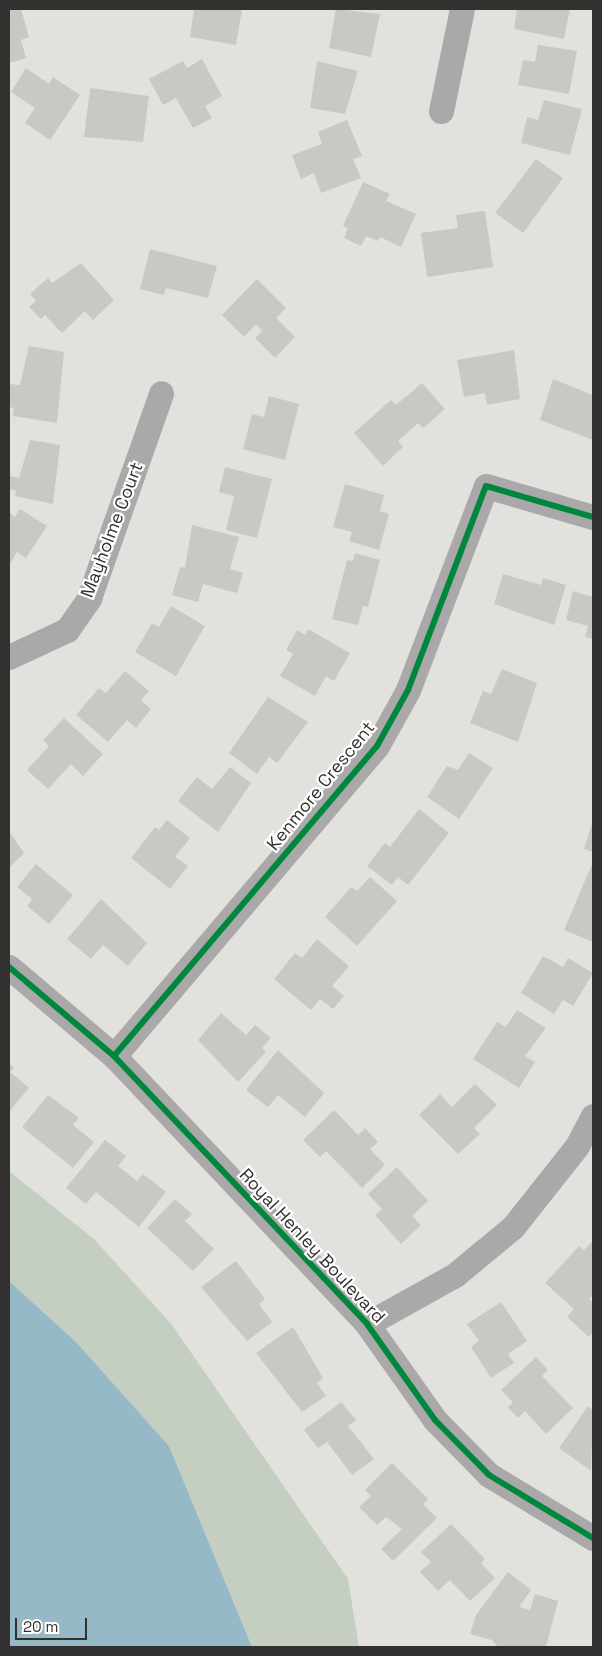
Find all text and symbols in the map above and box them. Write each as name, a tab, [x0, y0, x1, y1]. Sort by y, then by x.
street label: Mayholme Court	[76, 459, 148, 601]
street label: Kenmore Crescent	[262, 717, 380, 855]
street label: Royal Henley Boulevard	[235, 1164, 389, 1328]
scale bar	[18, 1608, 90, 1640]
text: 20 m	[23, 1617, 58, 1636]

